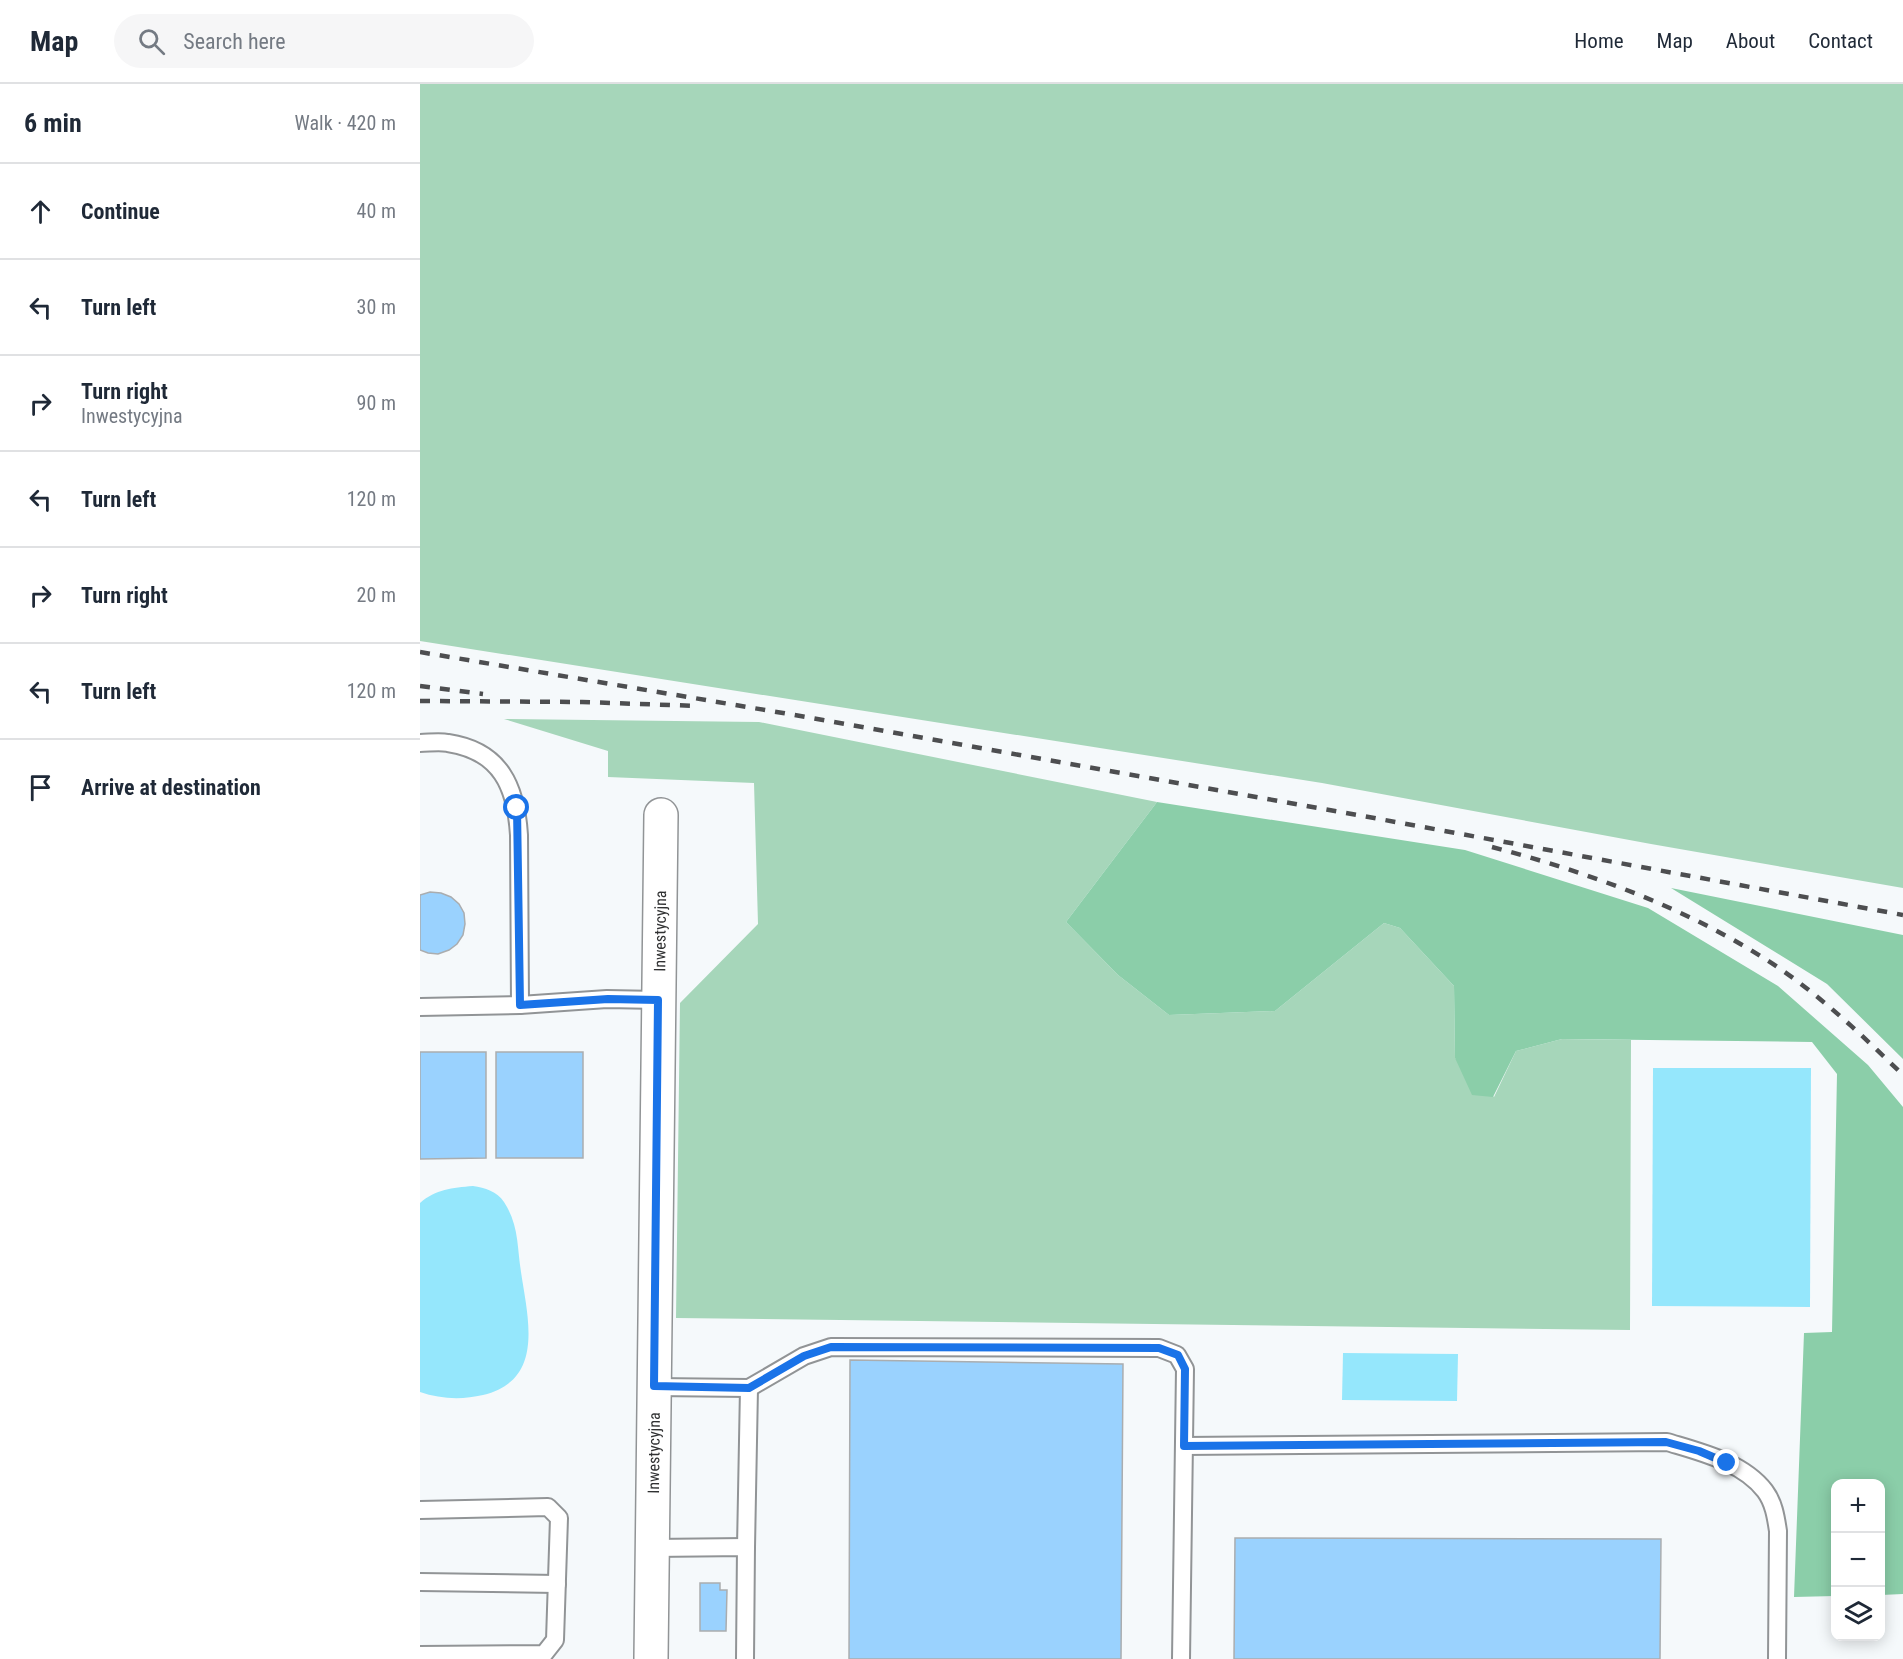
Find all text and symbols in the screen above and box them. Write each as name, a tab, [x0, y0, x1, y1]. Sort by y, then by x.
search box	[114, 14, 534, 68]
text: Map	[30, 25, 78, 58]
icon: search	[135, 25, 168, 58]
text: Search here	[183, 29, 286, 54]
text: Home	[1574, 29, 1624, 53]
text: Map	[1657, 29, 1693, 53]
text: About	[1726, 29, 1775, 53]
text: Contact	[1808, 29, 1873, 53]
text: 6 min	[24, 108, 82, 138]
text: Walk · 420 m	[295, 111, 396, 135]
icon: ahead	[24, 195, 57, 228]
text: Continue	[81, 199, 160, 224]
text: 40 m	[357, 199, 396, 223]
icon: left	[24, 291, 57, 324]
text: Turn left	[81, 295, 156, 320]
text: 30 m	[357, 295, 396, 319]
text: Turn right	[81, 379, 168, 404]
icon: right	[24, 387, 57, 420]
text: 90 m	[357, 391, 396, 415]
text: Inwestycyjna	[81, 404, 183, 428]
icon: left	[24, 483, 57, 516]
text: Turn left	[81, 487, 156, 512]
text: 120 m	[347, 487, 396, 511]
icon: right	[24, 579, 57, 612]
text: Turn right	[81, 583, 168, 608]
text: 20 m	[357, 583, 396, 607]
icon: left	[24, 675, 57, 708]
text: Turn left	[81, 679, 156, 704]
text: 120 m	[347, 679, 396, 703]
icon: arrive	[24, 771, 57, 804]
text: Arrive at destination	[81, 775, 261, 800]
route start	[503, 794, 529, 820]
street label: Inwestycyjna	[650, 890, 670, 972]
street label: Inwestycyjna	[644, 1412, 664, 1494]
route end	[1713, 1449, 1739, 1475]
map controls	[1831, 1479, 1885, 1641]
button: +	[1831, 1479, 1885, 1533]
button: −	[1831, 1533, 1885, 1587]
button: layers	[1831, 1587, 1885, 1641]

